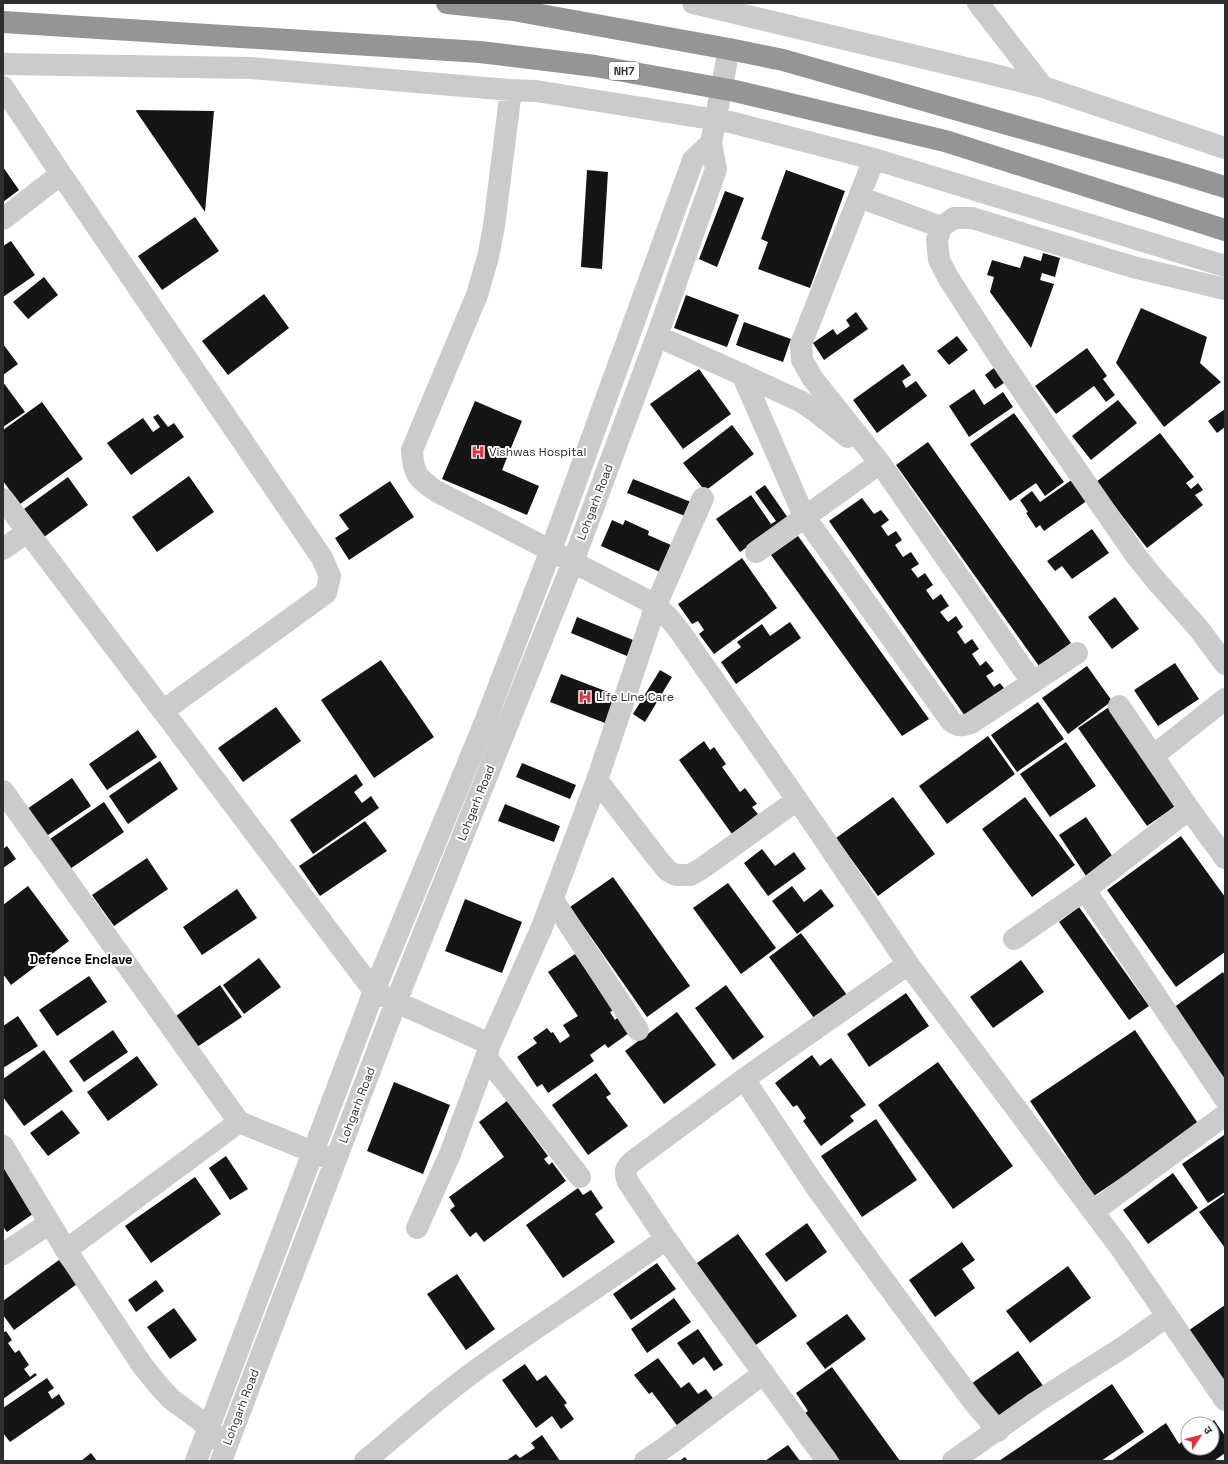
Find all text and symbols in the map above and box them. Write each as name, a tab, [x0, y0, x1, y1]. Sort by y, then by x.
road number: NH7	[609, 62, 639, 80]
hospital icon: Vishwas Hospital	[470, 444, 486, 460]
place label: Vishwas Hospital	[489, 444, 586, 460]
street label: Lohgarh Road	[573, 462, 617, 542]
hospital icon: Life Line Care	[577, 689, 593, 705]
place label: Life Line Care	[596, 689, 674, 705]
street label: Lohgarh Road	[454, 763, 498, 843]
district label: Defence Enclave	[29, 951, 133, 968]
street label: Lohgarh Road	[335, 1065, 379, 1145]
street label: Lohgarh Road	[219, 1367, 263, 1447]
north arrow	[1180, 1416, 1220, 1456]
text: उ	[1201, 1423, 1216, 1437]

